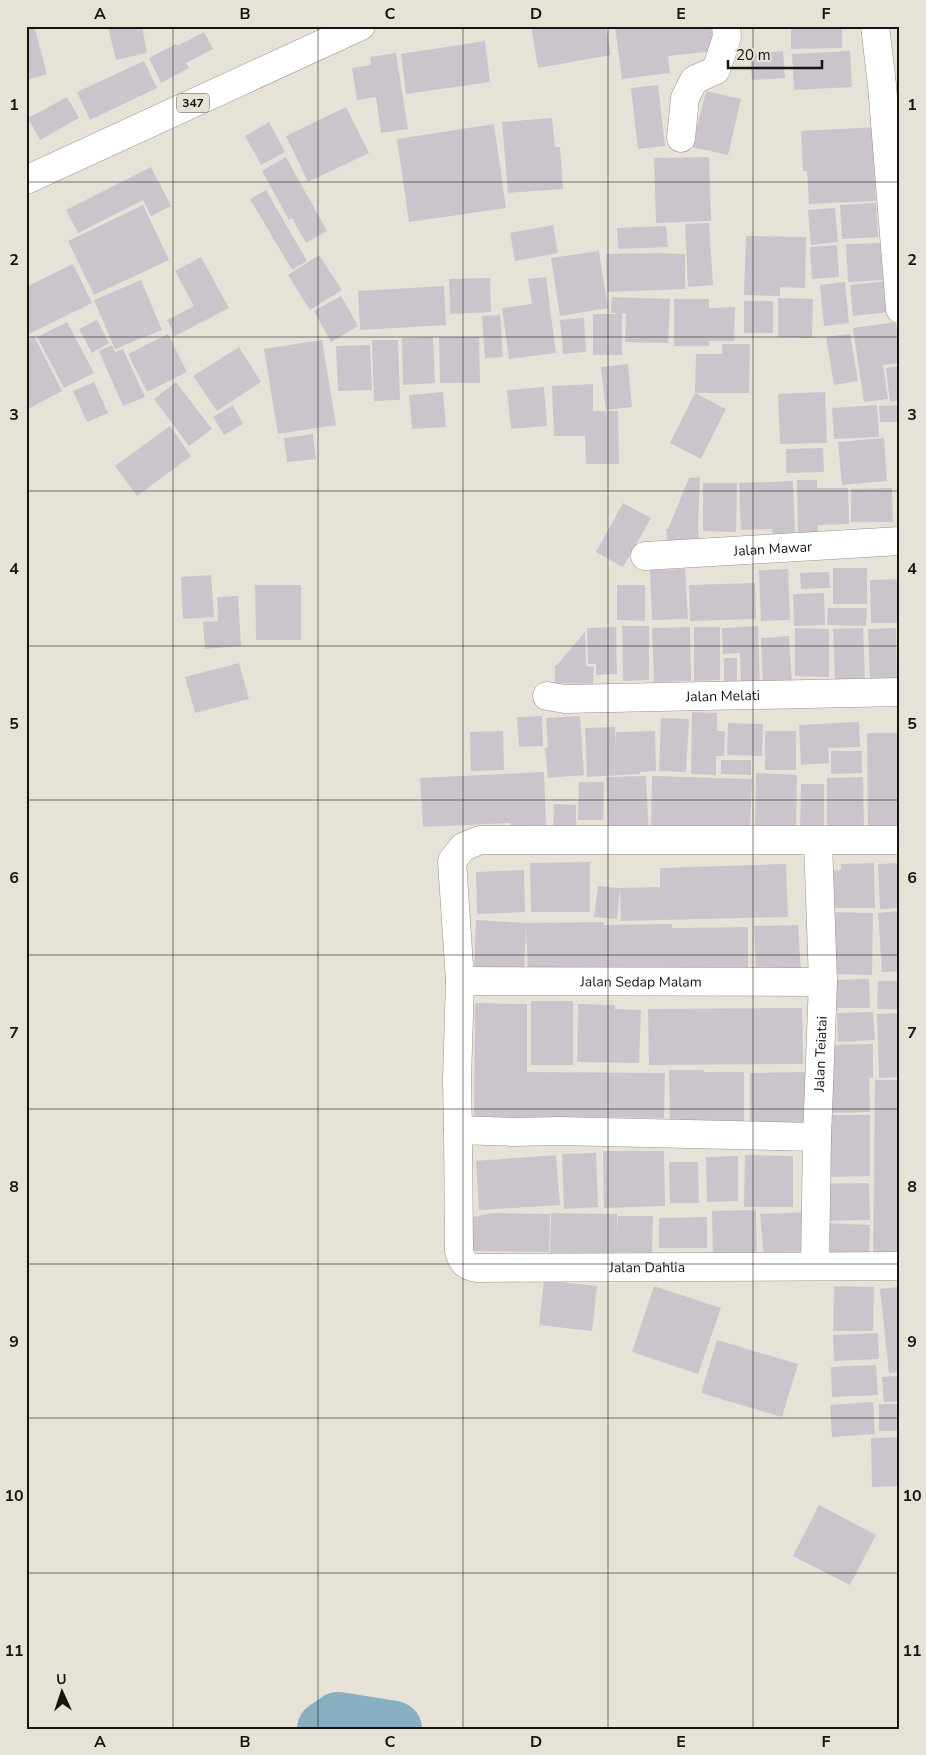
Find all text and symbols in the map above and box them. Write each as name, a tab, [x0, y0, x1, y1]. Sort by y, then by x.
text: A	[94, 3, 106, 25]
text: B	[239, 3, 251, 25]
text: C	[385, 3, 396, 25]
text: D	[530, 3, 542, 25]
text: E	[676, 3, 686, 25]
text: F	[822, 3, 831, 25]
scale bar	[728, 38, 822, 70]
text: 20 m	[736, 45, 771, 65]
text: 1	[9, 94, 19, 116]
road number: 347	[177, 94, 209, 112]
text: 1	[907, 94, 917, 116]
text: 2	[9, 249, 19, 271]
text: 2	[907, 249, 917, 271]
text: 3	[9, 404, 19, 426]
text: 3	[907, 404, 917, 426]
street label: Jalan Mawar	[732, 537, 813, 560]
text: 4	[9, 558, 19, 580]
text: 4	[907, 558, 917, 580]
street label: Jalan Melati	[684, 685, 760, 706]
text: 5	[9, 713, 19, 735]
text: 5	[907, 713, 917, 735]
text: 6	[9, 867, 19, 889]
text: 6	[907, 867, 917, 889]
street label: Jalan Sedap Malam	[579, 972, 702, 991]
street label: Jalan Teiatai	[809, 1016, 831, 1094]
text: 7	[9, 1022, 19, 1044]
text: 7	[907, 1022, 917, 1044]
text: 8	[9, 1176, 19, 1198]
text: 8	[907, 1176, 917, 1198]
street label: Jalan Dahlia	[608, 1258, 685, 1277]
text: 9	[9, 1331, 19, 1353]
text: 9	[907, 1331, 917, 1353]
text: 10	[4, 1485, 24, 1507]
text: 10	[902, 1485, 922, 1507]
text: 11	[4, 1640, 24, 1662]
text: 11	[902, 1640, 922, 1662]
north arrow	[38, 1668, 88, 1718]
text: U	[56, 1670, 67, 1689]
text: A	[94, 1731, 106, 1753]
text: B	[239, 1731, 251, 1753]
text: C	[385, 1731, 396, 1753]
text: D	[530, 1731, 542, 1753]
text: E	[676, 1731, 686, 1753]
text: F	[822, 1731, 831, 1753]

